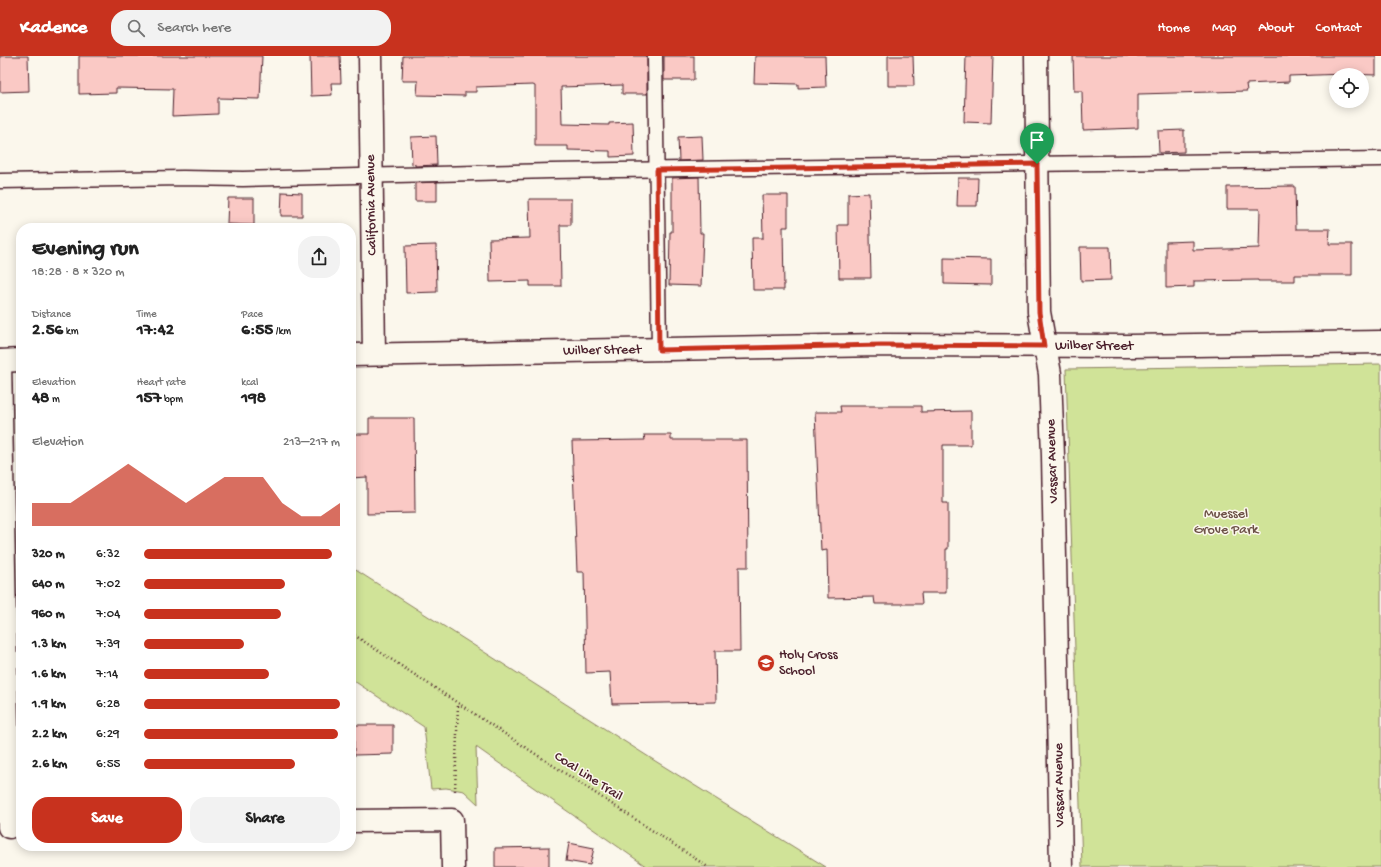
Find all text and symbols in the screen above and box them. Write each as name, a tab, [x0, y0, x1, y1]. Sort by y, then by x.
search box	[111, 10, 391, 46]
text: Kadence	[20, 17, 87, 40]
icon: search	[125, 17, 147, 39]
text: Search here	[157, 19, 231, 37]
text: Home	[1158, 20, 1190, 37]
text: Map	[1212, 20, 1236, 37]
text: About	[1258, 20, 1294, 37]
text: Contact	[1316, 20, 1361, 37]
map controls	[1329, 68, 1369, 108]
button: locate	[1329, 68, 1369, 108]
pin	[1020, 123, 1054, 164]
icon: arrive	[1026, 129, 1048, 151]
street label: California Avenue	[363, 154, 381, 256]
button: share	[298, 236, 340, 278]
text: Evening run	[32, 237, 139, 263]
text: 18:28 · 8 × 320 m	[32, 265, 125, 280]
text: Distance	[32, 309, 71, 321]
text: Time	[137, 309, 157, 321]
text: Pace	[241, 309, 263, 321]
text: 2.56	[32, 321, 63, 341]
text: 17:42	[137, 321, 174, 341]
text: 6:55	[241, 321, 273, 341]
text: km	[63, 326, 79, 338]
text: /km	[273, 326, 291, 338]
street label: Wilber Street	[1055, 338, 1134, 355]
street label: Wilber Street	[563, 342, 643, 360]
text: Elevation	[32, 377, 76, 389]
text: Heart rate	[137, 377, 186, 389]
text: kcal	[241, 377, 259, 389]
text: 48	[32, 389, 49, 409]
text: 157	[137, 389, 161, 409]
text: 198	[241, 389, 266, 409]
text: m	[49, 394, 60, 406]
text: bpm	[161, 394, 183, 406]
street label: Vassar Avenue	[1043, 418, 1063, 504]
text: Elevation	[32, 435, 84, 450]
text: 213–217 m	[283, 435, 340, 450]
park label: Muessel Grove Park	[1194, 506, 1260, 539]
text: 320 m	[32, 547, 65, 562]
text: 6:32	[96, 547, 120, 562]
text: 640 m	[32, 577, 64, 592]
text: 7:02	[96, 577, 121, 592]
text: 960 m	[32, 607, 65, 622]
text: 7:04	[96, 607, 120, 622]
text: 1.3 km	[32, 637, 66, 652]
text: 7:39	[96, 637, 120, 652]
place label: Holy Cross School	[779, 647, 839, 680]
school or university icon: Holy Cross School	[756, 653, 776, 673]
text: 1.6 km	[32, 667, 66, 682]
text: 7:14	[96, 667, 118, 682]
text: 1.9 km	[32, 697, 66, 712]
text: 6:28	[96, 697, 120, 712]
text: 2.2 km	[32, 727, 67, 742]
text: 6:29	[96, 727, 120, 742]
street label: Vassar Avenue	[1051, 742, 1069, 828]
street label: Coal Line Trail	[550, 748, 626, 806]
text: 2.6 km	[32, 757, 67, 772]
text: 6:55	[96, 757, 120, 772]
button: Save	[32, 797, 182, 843]
button: Share	[190, 797, 340, 843]

